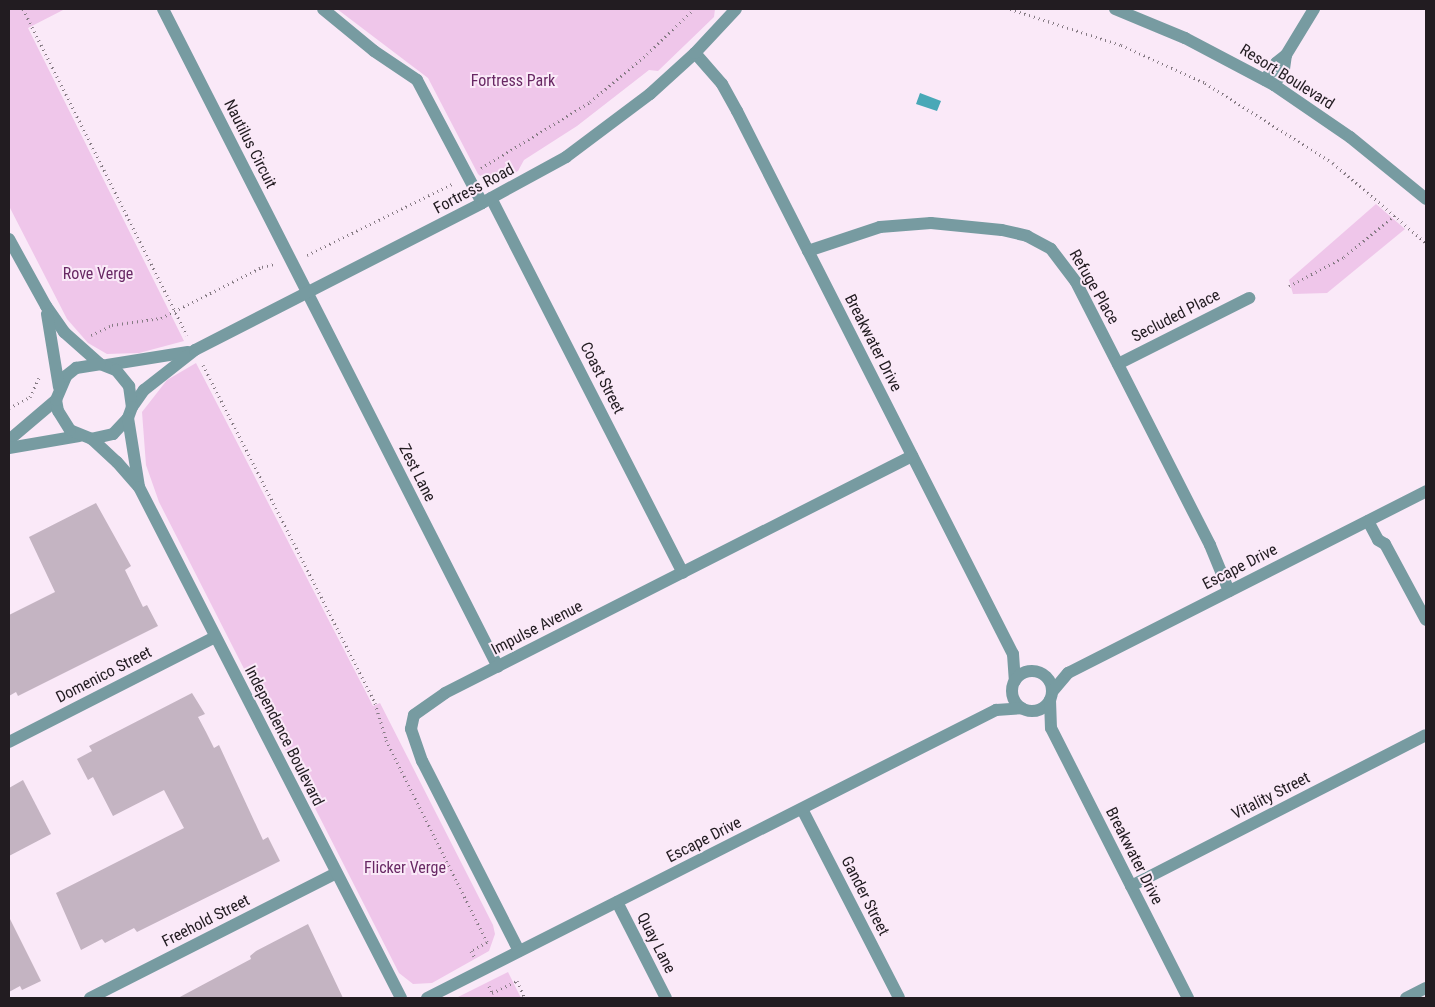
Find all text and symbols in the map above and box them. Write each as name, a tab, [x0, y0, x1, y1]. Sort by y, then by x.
street label: Resort Boulevard	[1236, 40, 1338, 114]
park label: Fortress Park	[471, 71, 555, 91]
street label: Nautilus Circuit	[219, 96, 281, 192]
street label: Fortress Road	[431, 160, 517, 218]
street label: Refuge Place	[1065, 246, 1123, 328]
park label: Rove Verge	[63, 264, 133, 284]
street label: Secluded Place	[1129, 285, 1223, 347]
street label: Breakwater Drive	[840, 291, 906, 395]
street label: Coast Street	[576, 339, 628, 417]
street label: Zest Lane	[394, 441, 440, 505]
street label: Escape Drive	[1199, 540, 1281, 594]
street label: Impulse Avenue	[488, 597, 586, 659]
street label: Domenico Street	[53, 643, 155, 707]
street label: Independence Boulevard	[240, 663, 328, 809]
street label: Vitality Street	[1229, 768, 1313, 824]
street label: Breakwater Drive	[1101, 804, 1167, 908]
street label: Escape Drive	[663, 813, 745, 867]
street label: Gander Street	[837, 853, 893, 939]
park label: Flicker Verge	[364, 858, 446, 878]
street label: Freehold Street	[159, 891, 253, 951]
street label: Quay Lane	[633, 909, 679, 977]

